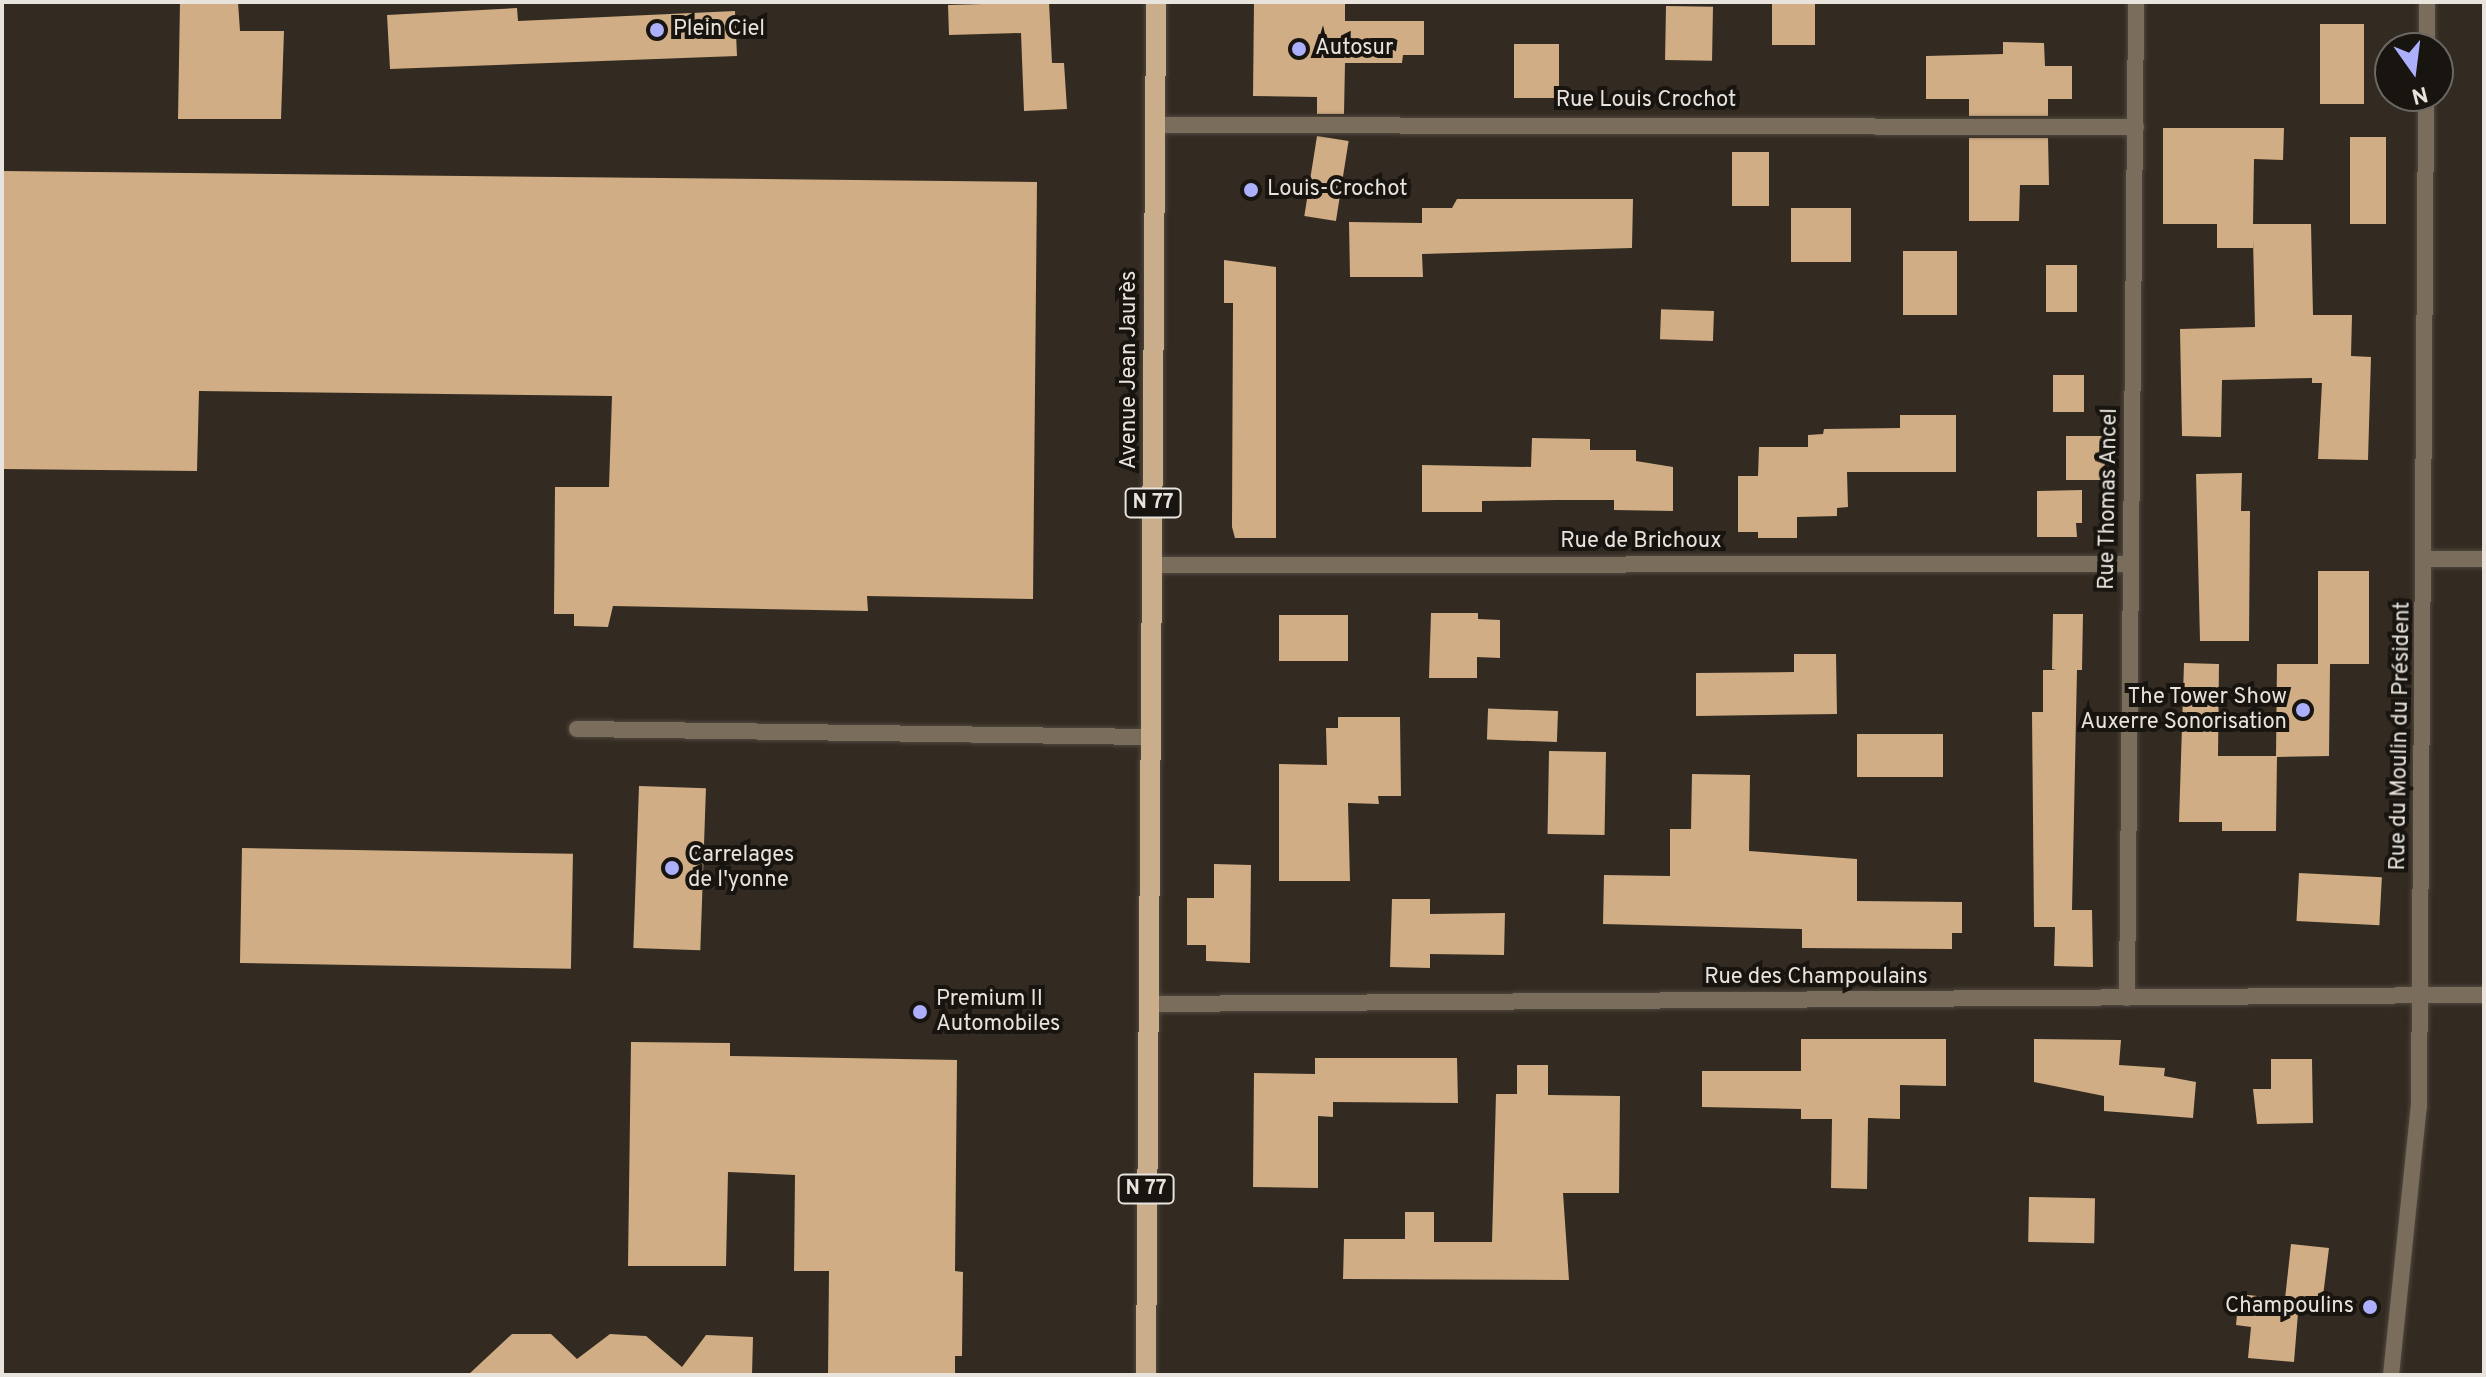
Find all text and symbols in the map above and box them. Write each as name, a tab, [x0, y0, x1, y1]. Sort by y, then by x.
place label: Plein Ciel	[673, 17, 765, 43]
marker: Plein Ciel	[648, 21, 666, 39]
north arrow	[2374, 32, 2454, 112]
place label: Autosur	[1315, 36, 1394, 62]
marker: Autosur	[1290, 40, 1308, 58]
text: N	[2409, 79, 2430, 109]
street label: Rue Louis Crochot	[1556, 88, 1736, 114]
place label: Louis-Crochot	[1267, 177, 1408, 203]
marker: Louis-Crochot	[1242, 181, 1260, 199]
street label: Avenue Jean Jaurès	[1117, 271, 1143, 469]
street label: Rue Thomas Ancel	[2094, 407, 2124, 591]
road number: N 77	[1123, 487, 1183, 519]
street label: Rue de Brichoux	[1560, 529, 1722, 555]
street label: Rue du Moulin du Président	[2385, 601, 2417, 871]
place label: The Tower Show Auxerre Sonorisation	[2080, 684, 2287, 736]
marker: The Tower Show Auxerre Sonorisation	[2294, 701, 2312, 719]
place label: Carrelages de l'yonne	[688, 842, 794, 894]
marker: Carrelages de l'yonne	[663, 859, 681, 877]
street label: Rue des Champoulains	[1704, 965, 1928, 991]
place label: Premium II Automobiles	[936, 986, 1060, 1038]
marker: Premium II Automobiles	[911, 1003, 929, 1021]
road number: N 77	[1116, 1173, 1176, 1205]
place label: Champoulins	[2225, 1294, 2354, 1320]
marker: Champoulins	[2361, 1298, 2379, 1316]

